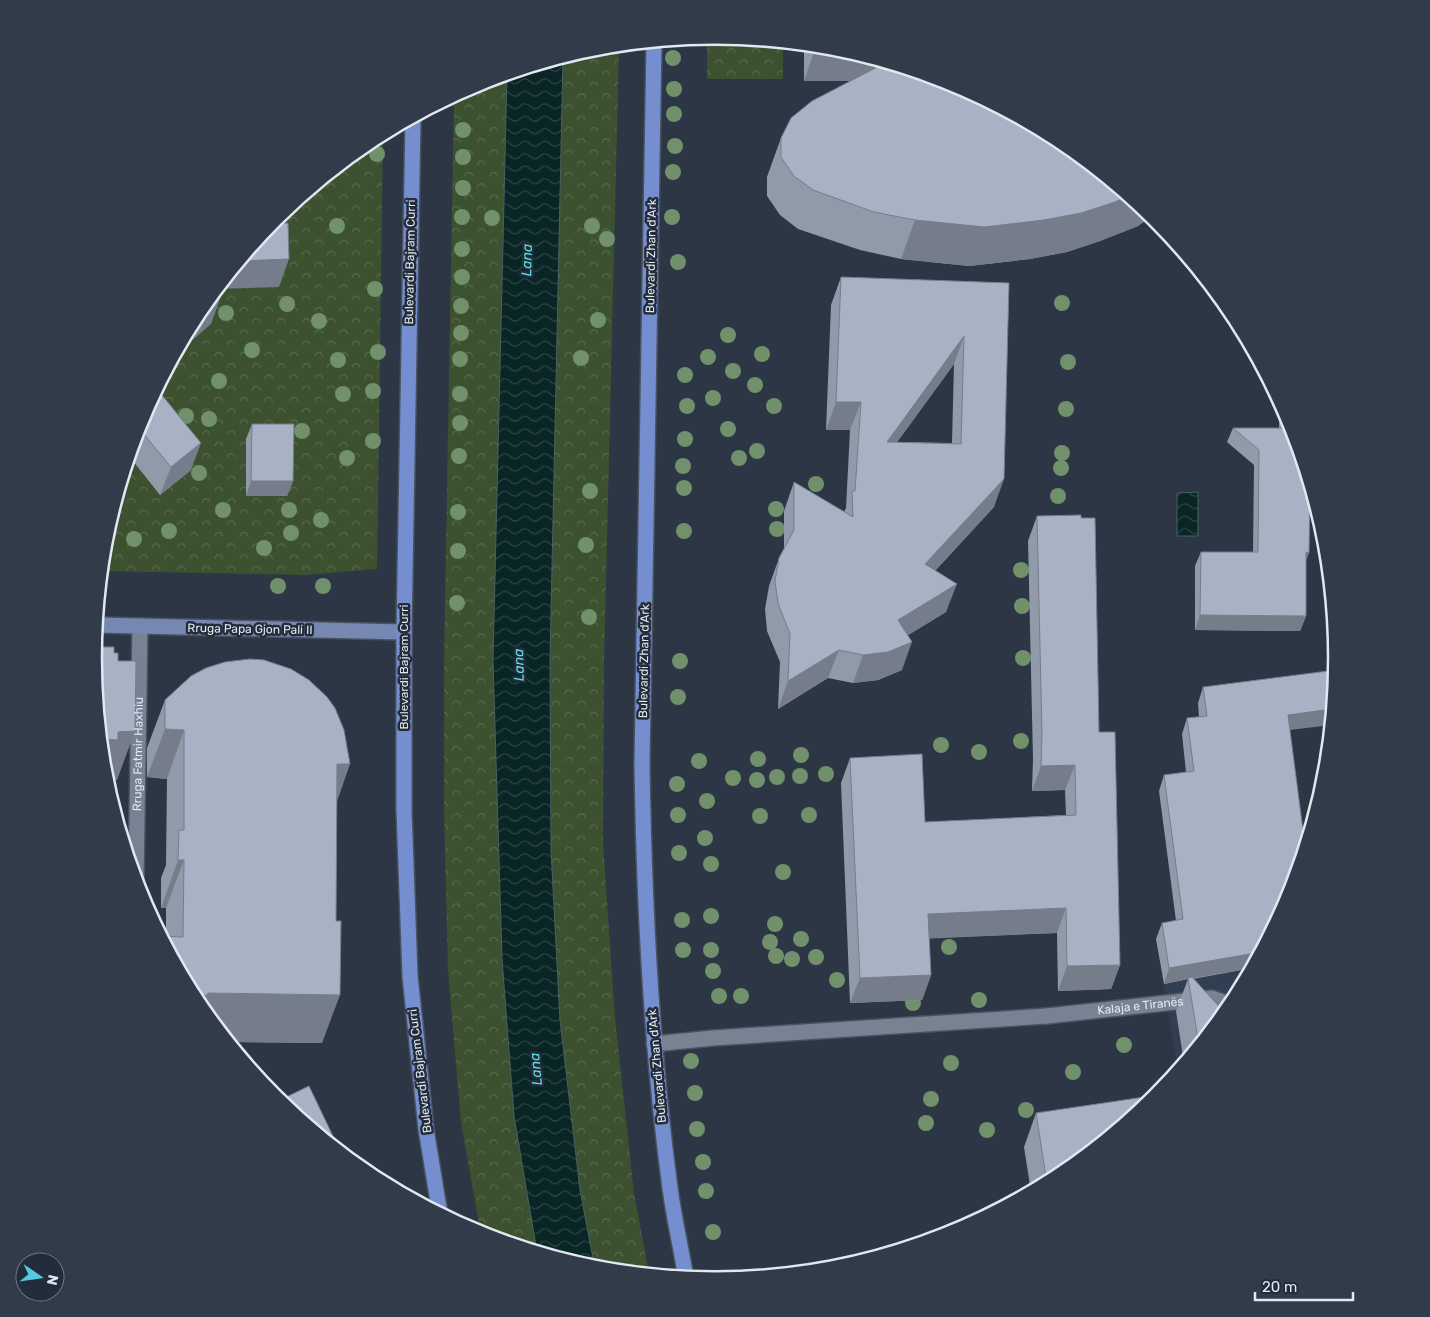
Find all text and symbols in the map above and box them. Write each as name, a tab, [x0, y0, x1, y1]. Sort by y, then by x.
street label: Bulevardi Zhan d'Ark	[643, 198, 659, 313]
street label: Bulevardi Bajram Curri	[402, 199, 418, 325]
water label: Lana	[518, 244, 536, 276]
street label: Bulevardi Zhan d'Ark	[636, 603, 652, 718]
street label: Bulevardi Bajram Curri	[397, 604, 411, 729]
street label: Rruga Papa Gjon Pali II	[187, 621, 313, 637]
water label: Lana	[510, 649, 528, 681]
street label: Rruga Fatmir Haxhiu	[130, 697, 146, 811]
street label: Kalaja e Tiranës	[1097, 994, 1184, 1017]
street label: Bulevardi Bajram Curri	[405, 1008, 435, 1134]
street label: Bulevardi Zhan d'Ark	[645, 1008, 669, 1123]
water label: Lana	[526, 1052, 546, 1086]
north arrow	[15, 1252, 65, 1302]
scale bar	[1255, 1270, 1352, 1302]
text: N	[43, 1273, 62, 1287]
text: 20 m	[1262, 1278, 1297, 1296]

